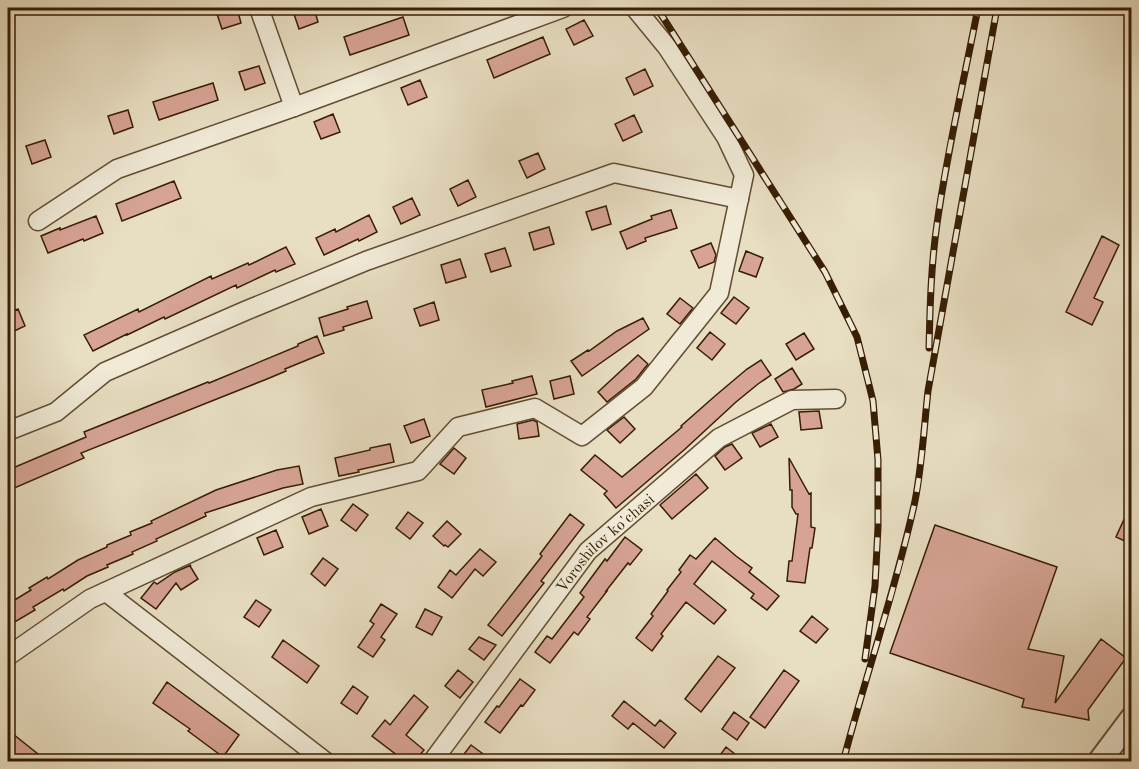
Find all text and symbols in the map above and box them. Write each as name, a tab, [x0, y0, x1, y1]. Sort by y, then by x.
street label: Voroshilov ko'chasi	[554, 492, 658, 596]

